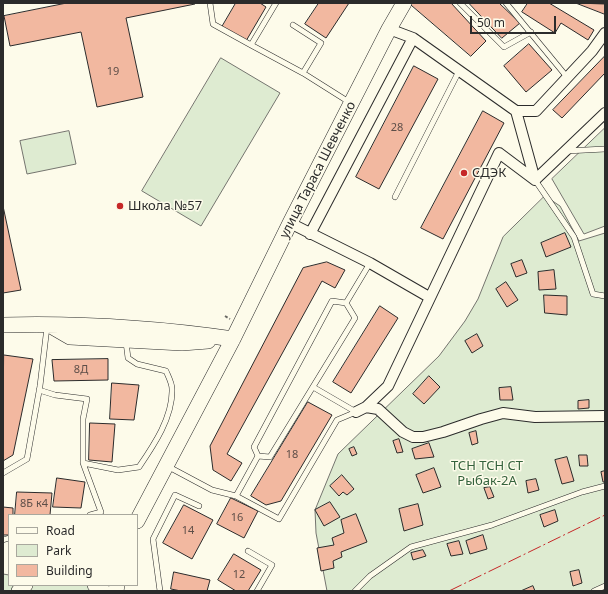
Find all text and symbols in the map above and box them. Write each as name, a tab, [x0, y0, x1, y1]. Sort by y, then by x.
scale bar	[472, 8, 558, 34]
text: 50 m	[477, 14, 505, 31]
house number: 19	[107, 65, 119, 79]
street label: улица Тараса Шевченко	[277, 99, 359, 241]
house number: 28	[391, 121, 403, 135]
place label: СДЭК	[472, 165, 506, 181]
marker: СДЭК	[459, 168, 469, 178]
place label: Школа №57	[128, 198, 202, 214]
marker: Школа №57	[115, 201, 125, 211]
house number: 8Д	[74, 363, 88, 377]
house number: 18	[286, 448, 298, 462]
park label: ТСН ТСН СТ Рыбак-2А	[451, 458, 523, 489]
house number: 8Б к4	[20, 497, 48, 511]
house number: 16	[231, 511, 243, 525]
legend	[8, 514, 138, 586]
text: Road	[46, 522, 75, 539]
house number: 14	[182, 524, 194, 538]
text: Park	[46, 542, 71, 559]
text: Building	[46, 562, 93, 579]
house number: 12	[233, 568, 245, 582]

